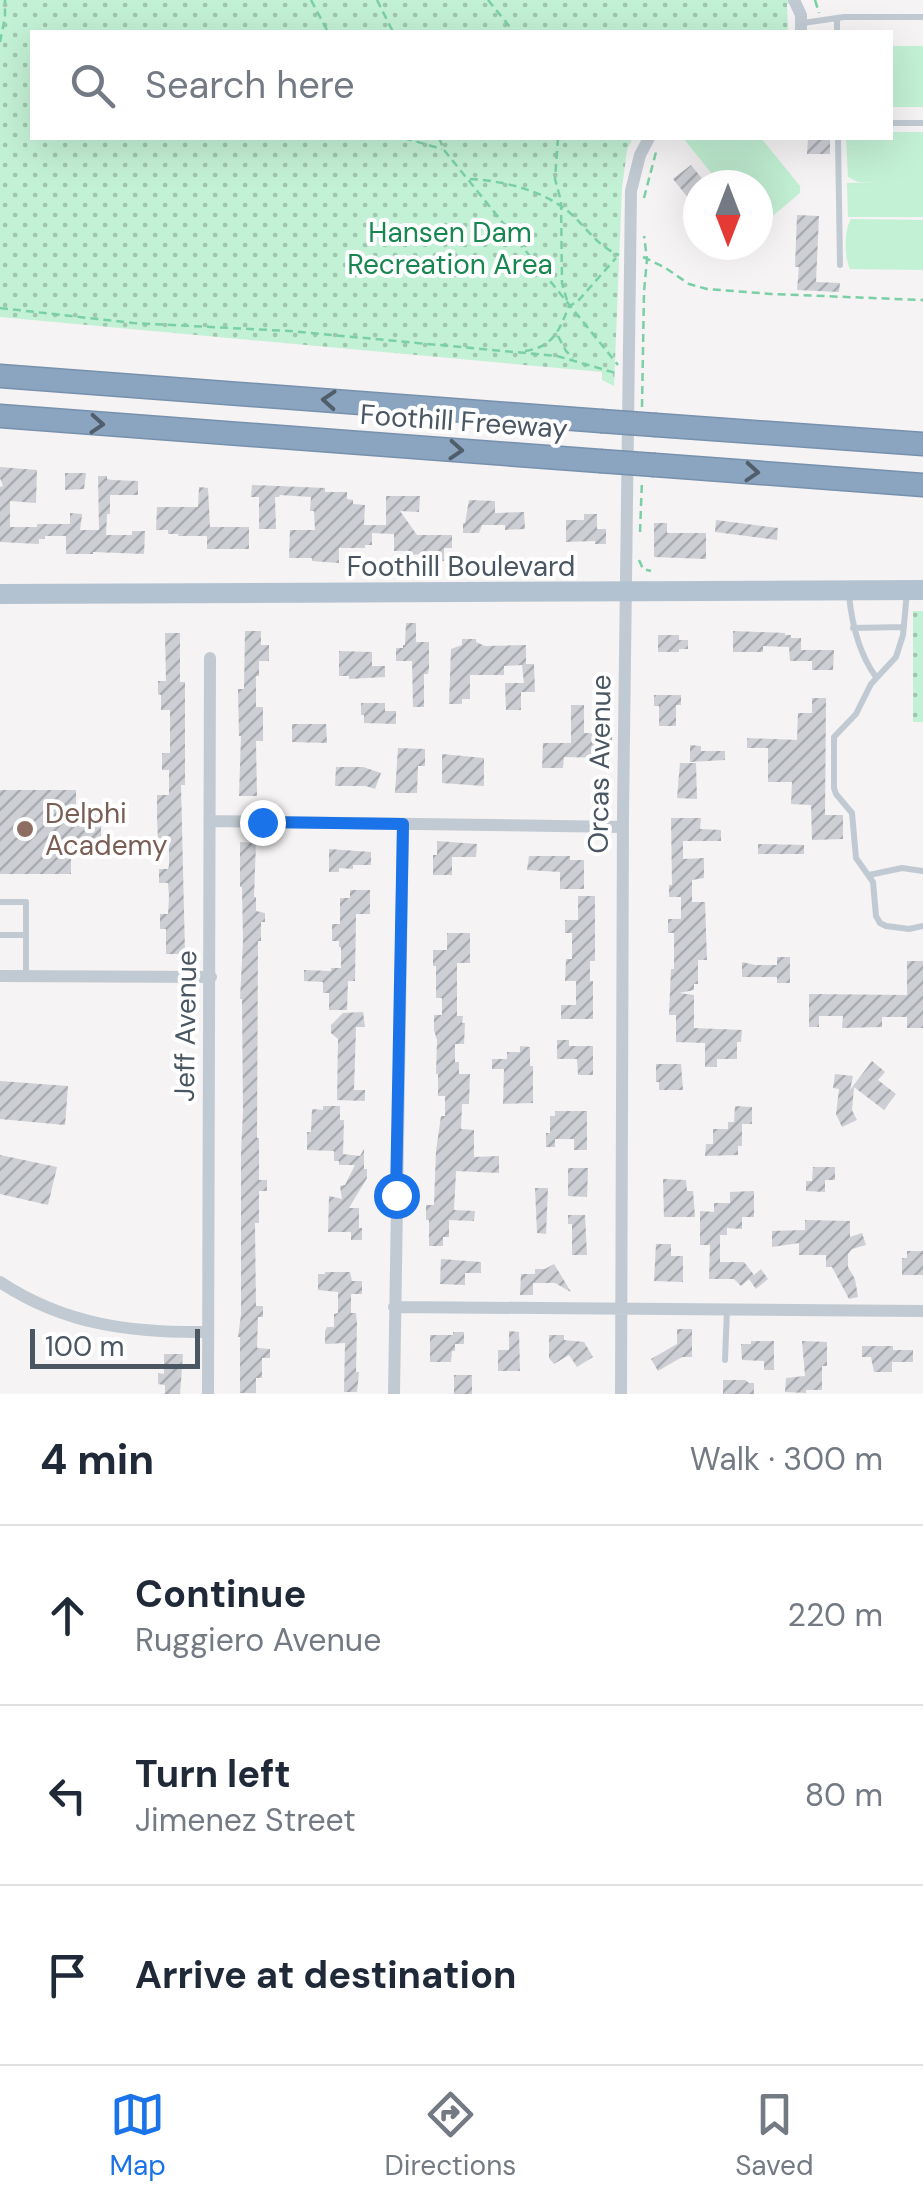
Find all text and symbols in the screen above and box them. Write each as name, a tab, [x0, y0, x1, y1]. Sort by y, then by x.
search box	[30, 30, 893, 140]
icon: search	[65, 58, 120, 113]
text: Search here	[145, 60, 355, 110]
north arrow	[683, 170, 773, 260]
park label: Hansen Dam Recreation Area	[347, 214, 553, 283]
one-way arrow	[321, 390, 337, 412]
street label: Foothill Freeway	[359, 396, 569, 447]
one-way arrow	[90, 412, 106, 434]
one-way arrow	[449, 439, 465, 461]
one-way arrow	[745, 461, 761, 483]
street label: Foothill Boulevard	[347, 548, 575, 585]
street label: Orcas Avenue	[579, 674, 620, 854]
place label: Delphi Academy	[45, 795, 168, 864]
route end	[240, 800, 286, 846]
marker: Delphi Academy	[14, 818, 36, 840]
street label: Jeff Avenue	[166, 950, 205, 1102]
route start	[374, 1173, 420, 1219]
scale bar	[30, 1324, 200, 1368]
text: 100 m	[45, 1328, 124, 1365]
text: 4 min	[40, 1432, 154, 1487]
text: Walk · 300 m	[690, 1438, 883, 1480]
text: Continue	[135, 1569, 306, 1619]
icon: ahead	[40, 1588, 95, 1643]
text: 220 m	[788, 1594, 883, 1636]
text: Ruggiero Avenue	[135, 1619, 381, 1661]
text: Turn left	[135, 1749, 291, 1799]
icon: left	[40, 1768, 95, 1823]
text: 80 m	[805, 1774, 883, 1816]
text: Jimenez Street	[135, 1799, 356, 1841]
icon: arrive	[40, 1948, 95, 2003]
text: Arrive at destination	[135, 1950, 517, 2000]
tab: Map	[109, 2087, 166, 2184]
tab: Directions	[385, 2087, 516, 2184]
tab: Saved	[735, 2087, 814, 2184]

